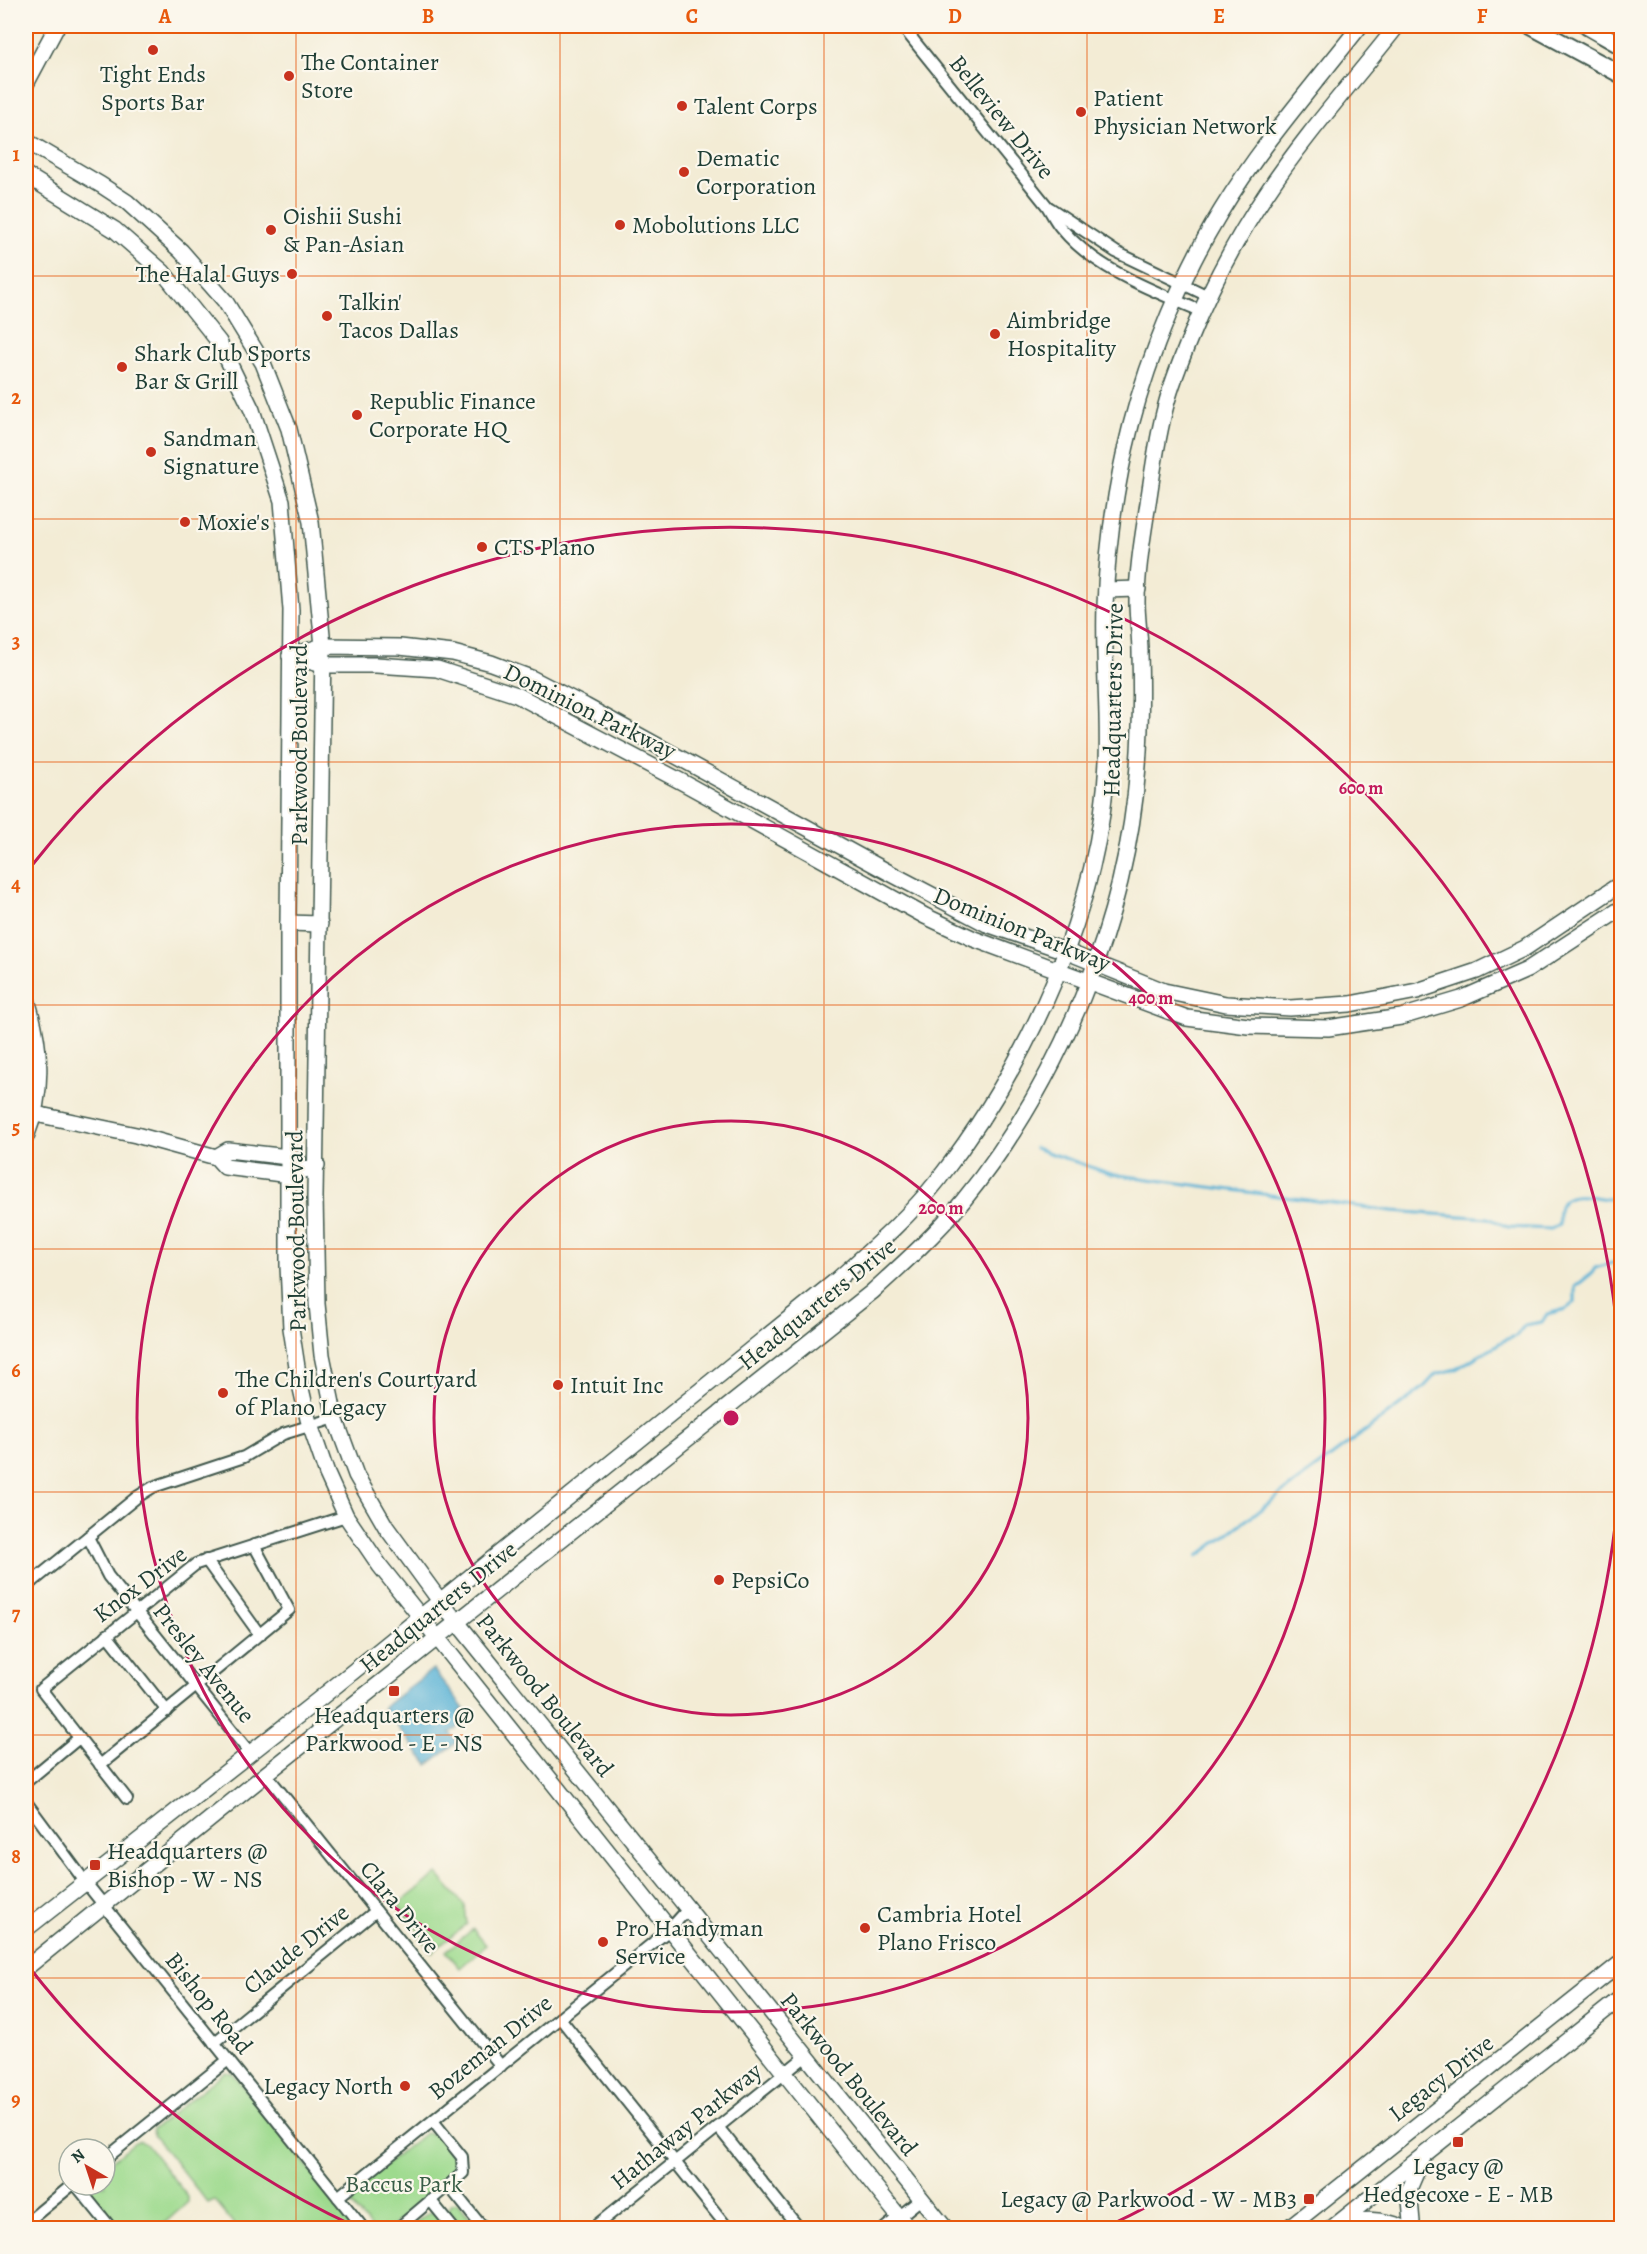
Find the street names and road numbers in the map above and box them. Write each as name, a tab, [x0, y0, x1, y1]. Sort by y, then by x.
street label: Belleview Drive	[942, 48, 1062, 186]
street label: Headquarters Drive	[1095, 603, 1131, 797]
street label: Parkwood Boulevard	[283, 644, 315, 846]
street label: Dominion Parkway	[498, 655, 682, 767]
street label: Dominion Parkway	[929, 879, 1116, 979]
street label: Parkwood Boulevard	[278, 1130, 314, 1332]
street label: Headquarters Drive	[731, 1230, 903, 1378]
street label: Headquarters Drive	[352, 1533, 524, 1681]
street label: Knox Drive	[87, 1538, 193, 1630]
street label: Presley Avenue	[146, 1596, 262, 1730]
street label: Parkwood Boulevard	[469, 1606, 621, 1784]
street label: Clara Drive	[353, 1854, 447, 1960]
street label: Claude Drive	[236, 1897, 356, 2001]
street label: Bishop Road	[158, 1945, 260, 2061]
street label: Parkwood Boulevard	[773, 1985, 925, 2163]
street label: Bozeman Drive	[421, 1987, 559, 2107]
street label: Legacy Drive	[1382, 2027, 1500, 2129]
street label: Hathaway Parkway	[604, 2055, 769, 2197]

